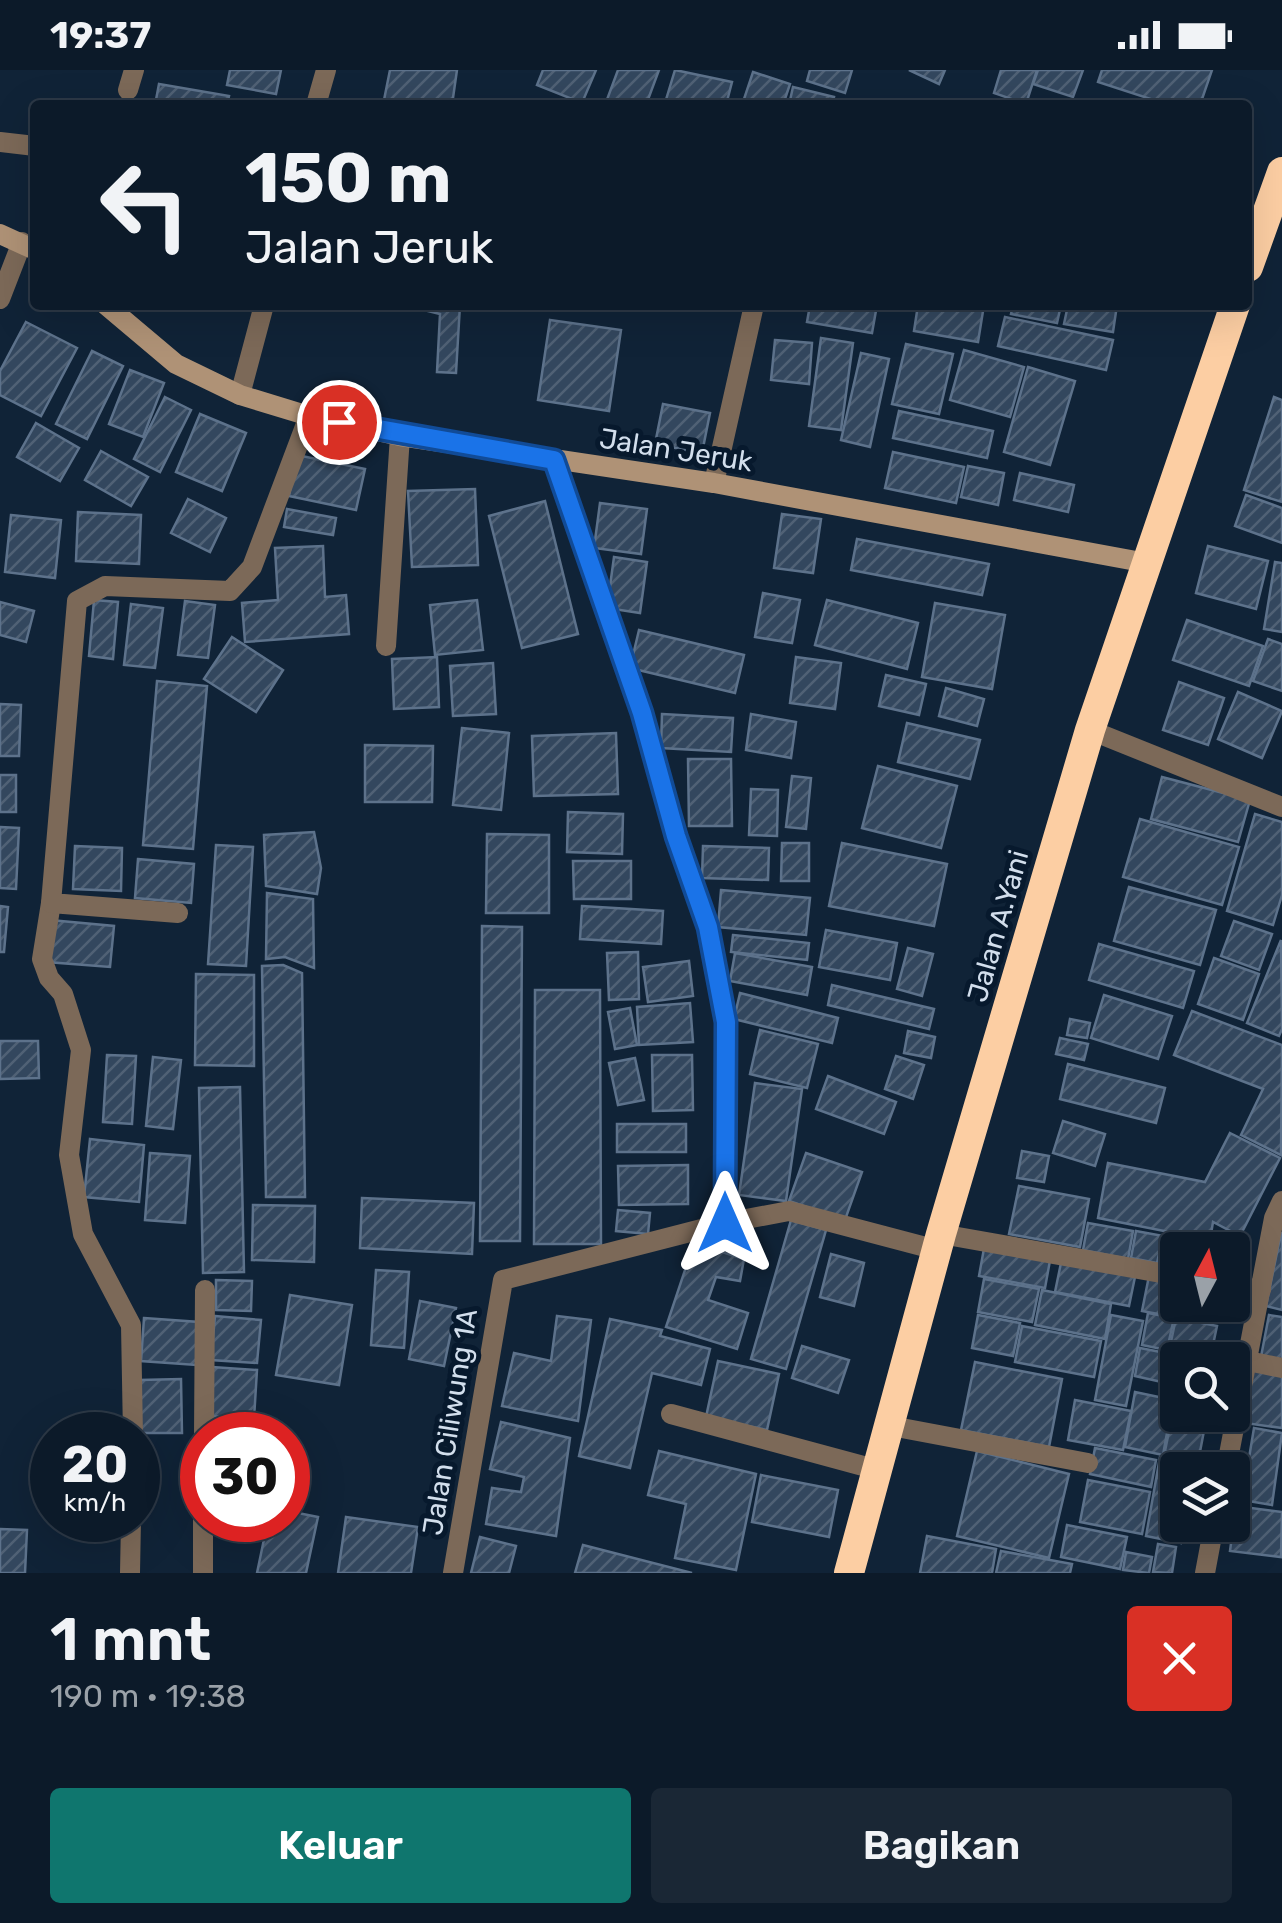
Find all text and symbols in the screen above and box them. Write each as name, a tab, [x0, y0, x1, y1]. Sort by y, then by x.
text: 19:37	[50, 12, 151, 58]
text: 150 m	[245, 137, 452, 220]
icon: left	[80, 140, 210, 270]
text: Jalan Jeruk	[245, 221, 493, 274]
pin	[297, 380, 382, 465]
icon: arrive	[312, 395, 367, 450]
street label: Jalan Jeruk	[597, 422, 755, 478]
street label: Jalan A.Yani	[961, 846, 1035, 1006]
position arrow	[673, 1171, 777, 1275]
north arrow	[1160, 1232, 1250, 1322]
map controls	[1160, 1232, 1250, 1542]
street label: Jalan Ciliwung 1A	[416, 1306, 484, 1538]
button: search	[1160, 1342, 1250, 1432]
speed limit sign: 30	[180, 1412, 310, 1542]
text: 20	[62, 1435, 128, 1495]
button: layers	[1160, 1452, 1250, 1542]
text: km/h	[64, 1488, 126, 1517]
text: 1 mnt	[50, 1604, 211, 1675]
button: close	[1127, 1606, 1232, 1711]
text: 190 m · 19:38	[50, 1677, 246, 1715]
button: Keluar	[50, 1788, 631, 1903]
button: Bagikan	[651, 1788, 1232, 1903]

